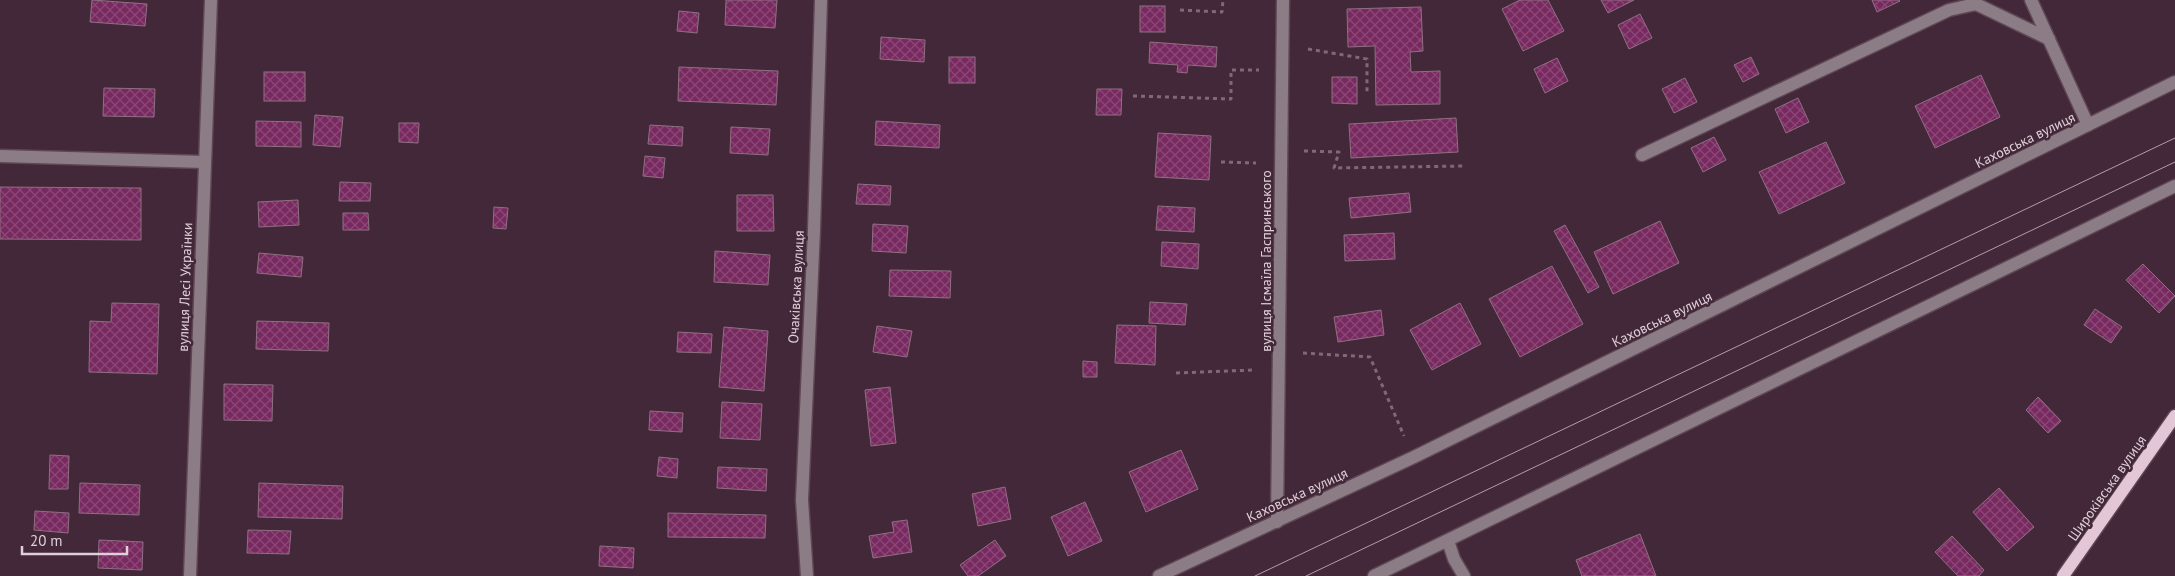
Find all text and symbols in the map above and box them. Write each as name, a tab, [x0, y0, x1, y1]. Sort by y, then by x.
street label: Каховська вулиця	[1972, 108, 2078, 172]
street label: вулиця Ісмаїла Гаспринського	[1257, 170, 1275, 352]
street label: вулиця Лесі Українки	[174, 222, 196, 352]
street label: Очаківська вулиця	[784, 230, 808, 344]
street label: Каховська вулиця	[1609, 287, 1715, 351]
street label: Широківська вулиця	[2064, 432, 2150, 544]
street label: Каховська вулиця	[1244, 464, 1350, 526]
scale bar	[22, 524, 128, 556]
text: 20 m	[30, 531, 63, 550]

